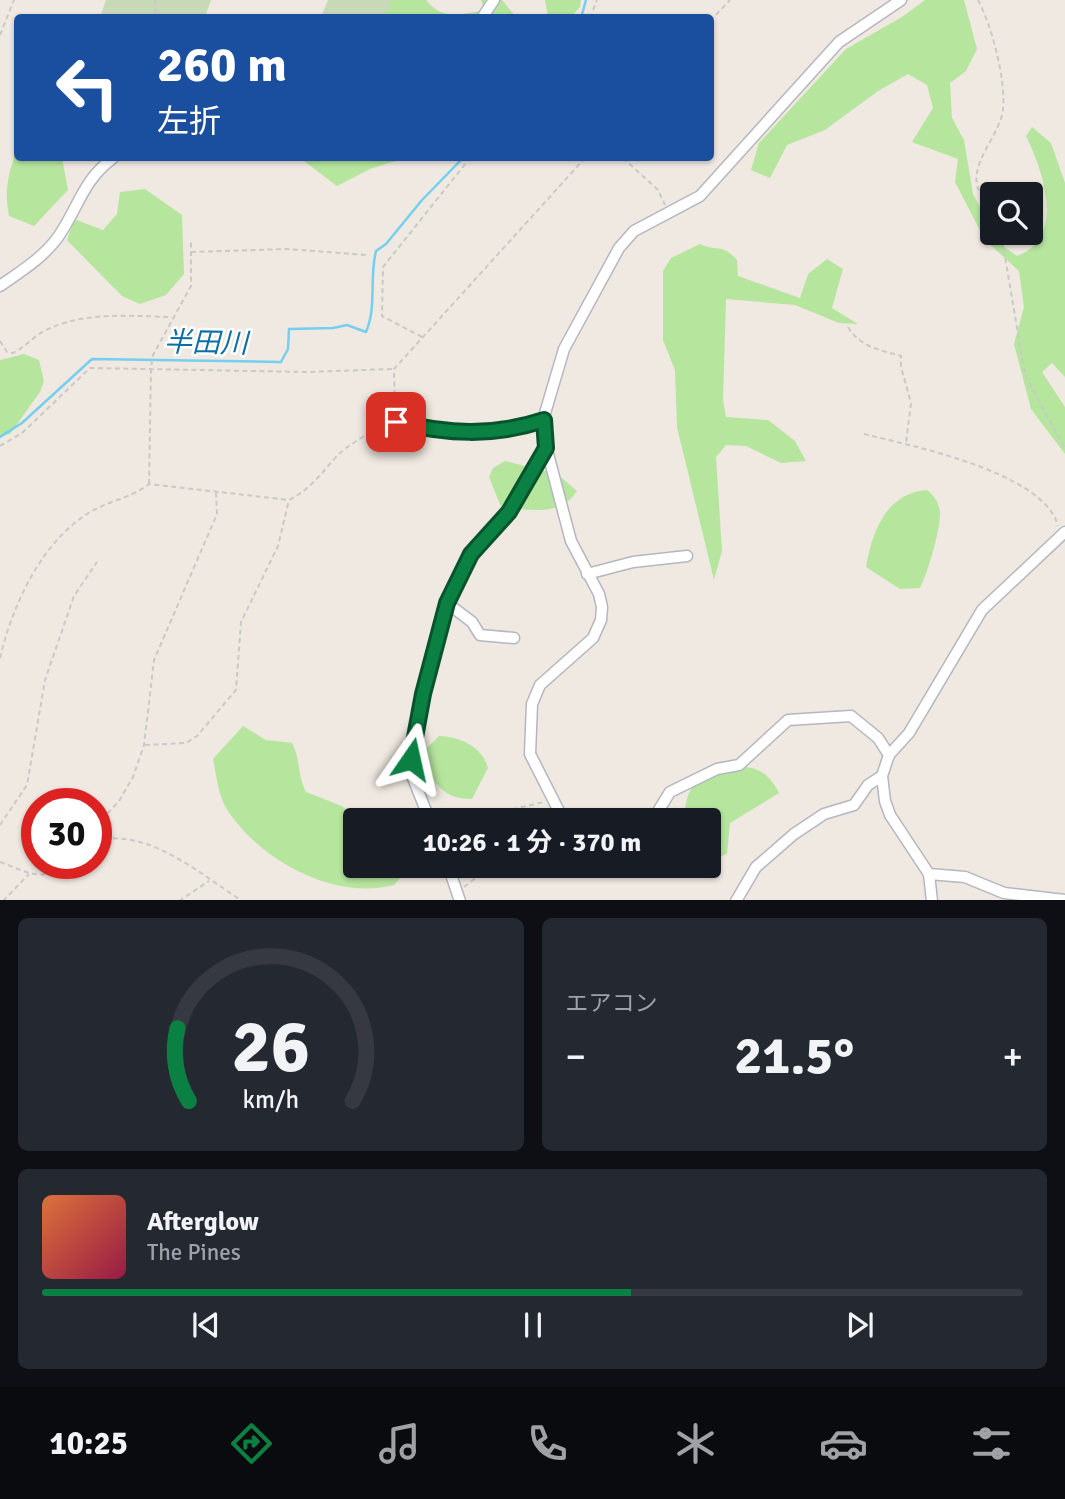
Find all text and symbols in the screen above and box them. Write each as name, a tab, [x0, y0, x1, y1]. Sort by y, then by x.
text: 260 m	[157, 35, 287, 95]
icon: left	[42, 42, 133, 133]
text: 左折	[157, 102, 221, 141]
map controls	[980, 182, 1043, 245]
button: search	[980, 182, 1043, 245]
water label: 半田川	[164, 325, 251, 361]
pin	[366, 392, 426, 452]
icon: arrive	[377, 403, 415, 441]
position arrow	[374, 722, 448, 796]
speed limit sign: 30	[21, 788, 112, 879]
text: 10:26 · 1 分 · 370 m	[423, 827, 641, 859]
text: エアコン	[566, 989, 658, 1018]
text: 26	[231, 1003, 310, 1092]
text: 21.5°	[734, 1024, 854, 1088]
text: −	[566, 1033, 586, 1080]
text: +	[1002, 1033, 1023, 1080]
text: km/h	[242, 1083, 299, 1114]
text: Afterglow	[147, 1206, 259, 1238]
text: The Pines	[147, 1238, 241, 1267]
icon: previous	[187, 1306, 225, 1344]
icon: pause	[514, 1306, 552, 1344]
icon: next	[841, 1306, 879, 1344]
icon: directions	[227, 1419, 276, 1468]
icon: music	[375, 1419, 424, 1468]
icon: phone	[523, 1419, 572, 1468]
icon: climate	[671, 1419, 720, 1468]
icon: car	[819, 1419, 868, 1468]
icon: filters	[967, 1419, 1016, 1468]
text: 10:25	[49, 1424, 128, 1463]

